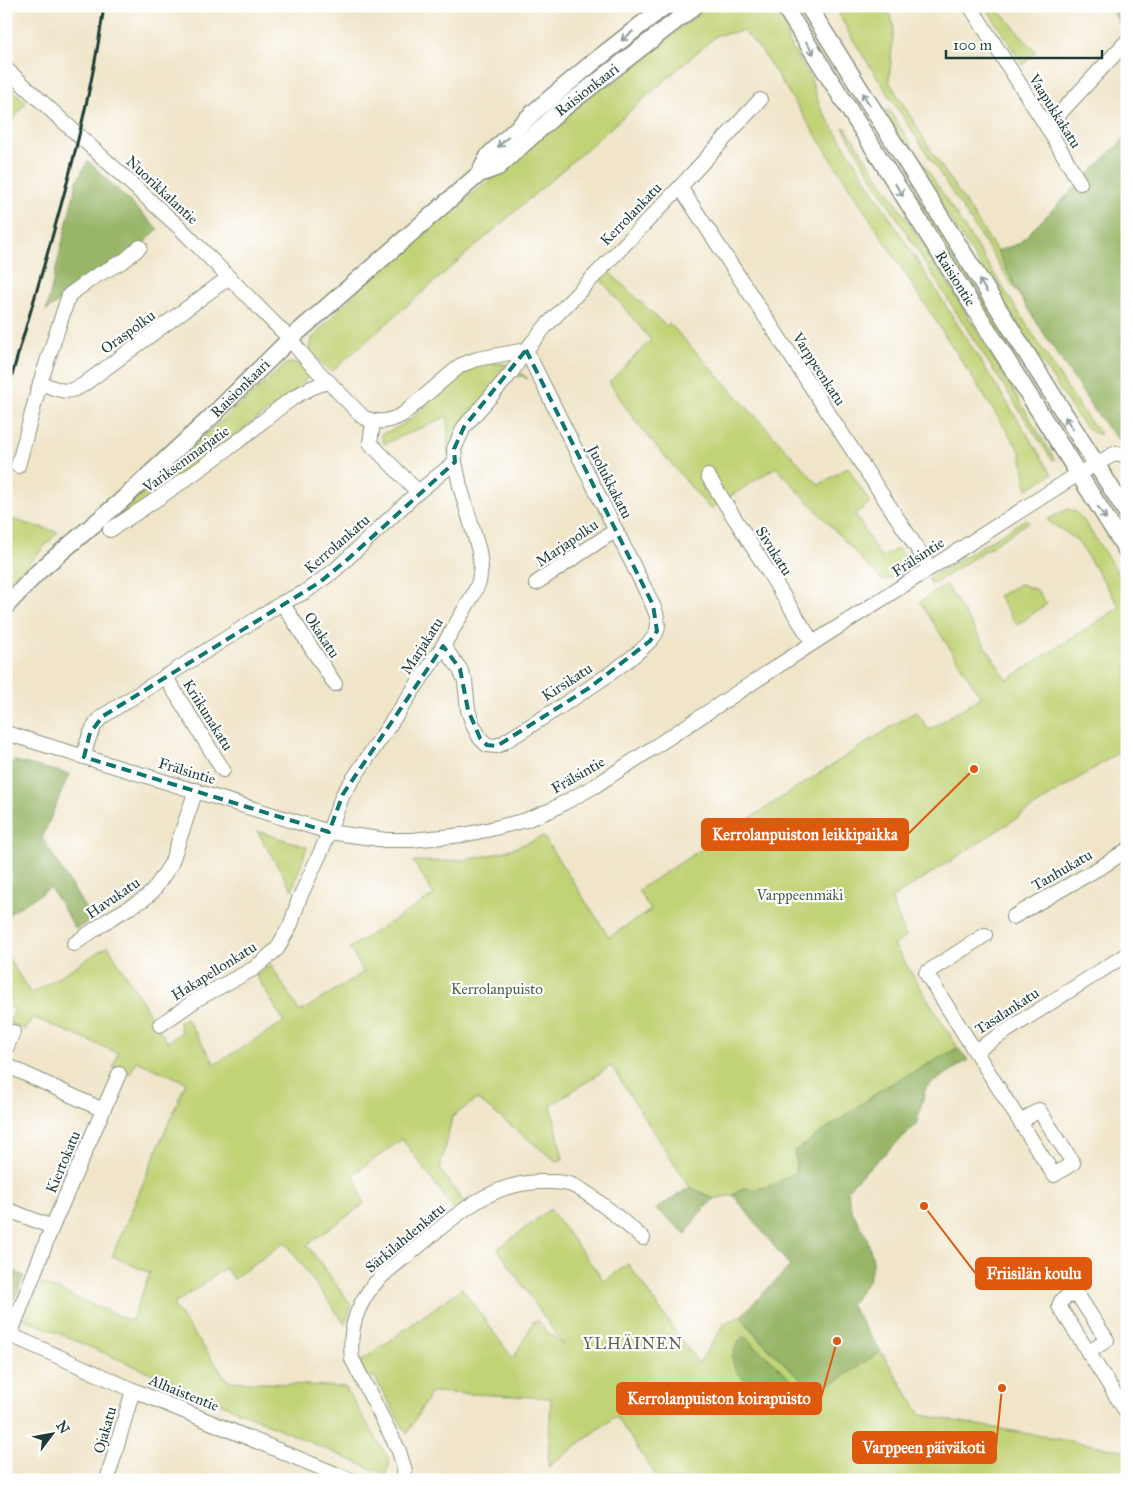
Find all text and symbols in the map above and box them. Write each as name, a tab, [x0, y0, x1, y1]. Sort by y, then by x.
scale bar	[946, 28, 1102, 60]
one-way arrow	[620, 31, 633, 42]
text: 100 m	[953, 36, 993, 54]
one-way arrow	[806, 40, 816, 54]
street label: Raisionkaari	[551, 60, 622, 120]
street label: Vaapukkakatu	[1024, 70, 1085, 152]
one-way arrow	[860, 92, 871, 106]
one-way arrow	[497, 136, 510, 148]
street label: Nuorikkalantie	[122, 152, 202, 228]
street label: Kerrolankatu	[597, 179, 665, 249]
one-way arrow	[894, 183, 905, 197]
street label: Raisiontie	[931, 248, 980, 310]
one-way arrow	[977, 279, 987, 293]
street label: Oraspolku	[97, 306, 159, 358]
street label: Varppeenkatu	[788, 328, 849, 409]
street label: Raisionkaari	[207, 355, 273, 421]
one-way arrow	[1064, 417, 1074, 431]
street label: Variksenmarjatie	[139, 422, 233, 497]
street label: Juolukkakatu	[582, 440, 636, 522]
one-way arrow	[1098, 505, 1108, 519]
street label: Kerrolankatu	[301, 511, 373, 577]
street label: Marjapolku	[532, 516, 602, 570]
street label: Sivukatu	[752, 523, 796, 579]
street label: Frälsintie	[888, 533, 948, 581]
street label: Okakatu	[300, 609, 344, 661]
street label: Marjakatu	[397, 614, 447, 678]
street label: Kirsikatu	[538, 659, 596, 705]
street label: Kriikunakatu	[179, 676, 237, 754]
street label: Frälsintie	[548, 753, 608, 797]
street label: Frälsintie	[156, 754, 218, 788]
callout: Kerrolanpuiston leikkipaikka	[702, 819, 908, 850]
text: Kerrolanpuiston leikkipaikka	[712, 825, 899, 845]
street label: Tanhukatu	[1029, 846, 1095, 894]
street label: Havukatu	[83, 873, 143, 923]
park label: Varppeenmäki	[756, 886, 843, 904]
street label: Hakapellonkatu	[168, 938, 260, 1004]
park label: Kerrolanpuisto	[451, 980, 543, 998]
street label: Tasalankatu	[972, 984, 1042, 1038]
street label: Kiertokatu	[42, 1128, 84, 1196]
street label: Särkilahdenkatu	[361, 1199, 449, 1277]
callout: Friisilän koulu	[976, 1258, 1091, 1289]
text: Friisilän koulu	[986, 1264, 1082, 1283]
district label: YLHÄINEN	[583, 1333, 683, 1353]
street label: Alhaistentie	[146, 1370, 222, 1415]
callout: Kerrolanpuiston koirapuisto	[617, 1383, 821, 1414]
text: Kerrolanpuiston koirapuisto	[627, 1389, 811, 1409]
street label: Ojakatu	[90, 1404, 120, 1456]
north arrow	[28, 1408, 78, 1458]
text: N	[52, 1418, 73, 1437]
callout: Varppeen päiväkoti	[853, 1432, 996, 1463]
text: Varppeen päiväkoti	[862, 1438, 986, 1458]

